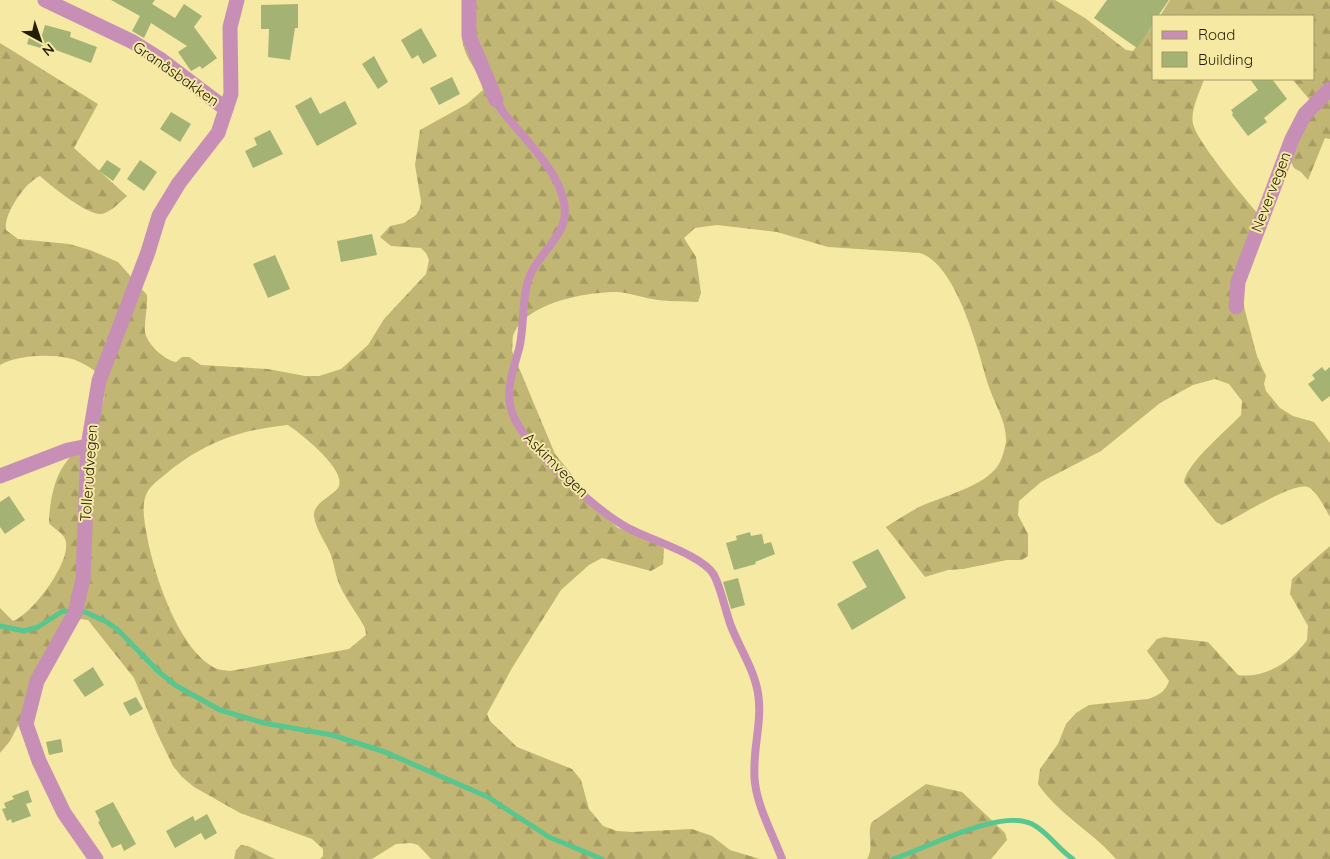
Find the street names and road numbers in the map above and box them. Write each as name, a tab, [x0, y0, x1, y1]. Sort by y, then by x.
street label: Granåsbakken	[130, 37, 223, 110]
street label: Nevervegen	[1246, 149, 1295, 235]
street label: Tollerudvegen	[76, 424, 101, 522]
street label: Askimvegen	[520, 428, 593, 501]

